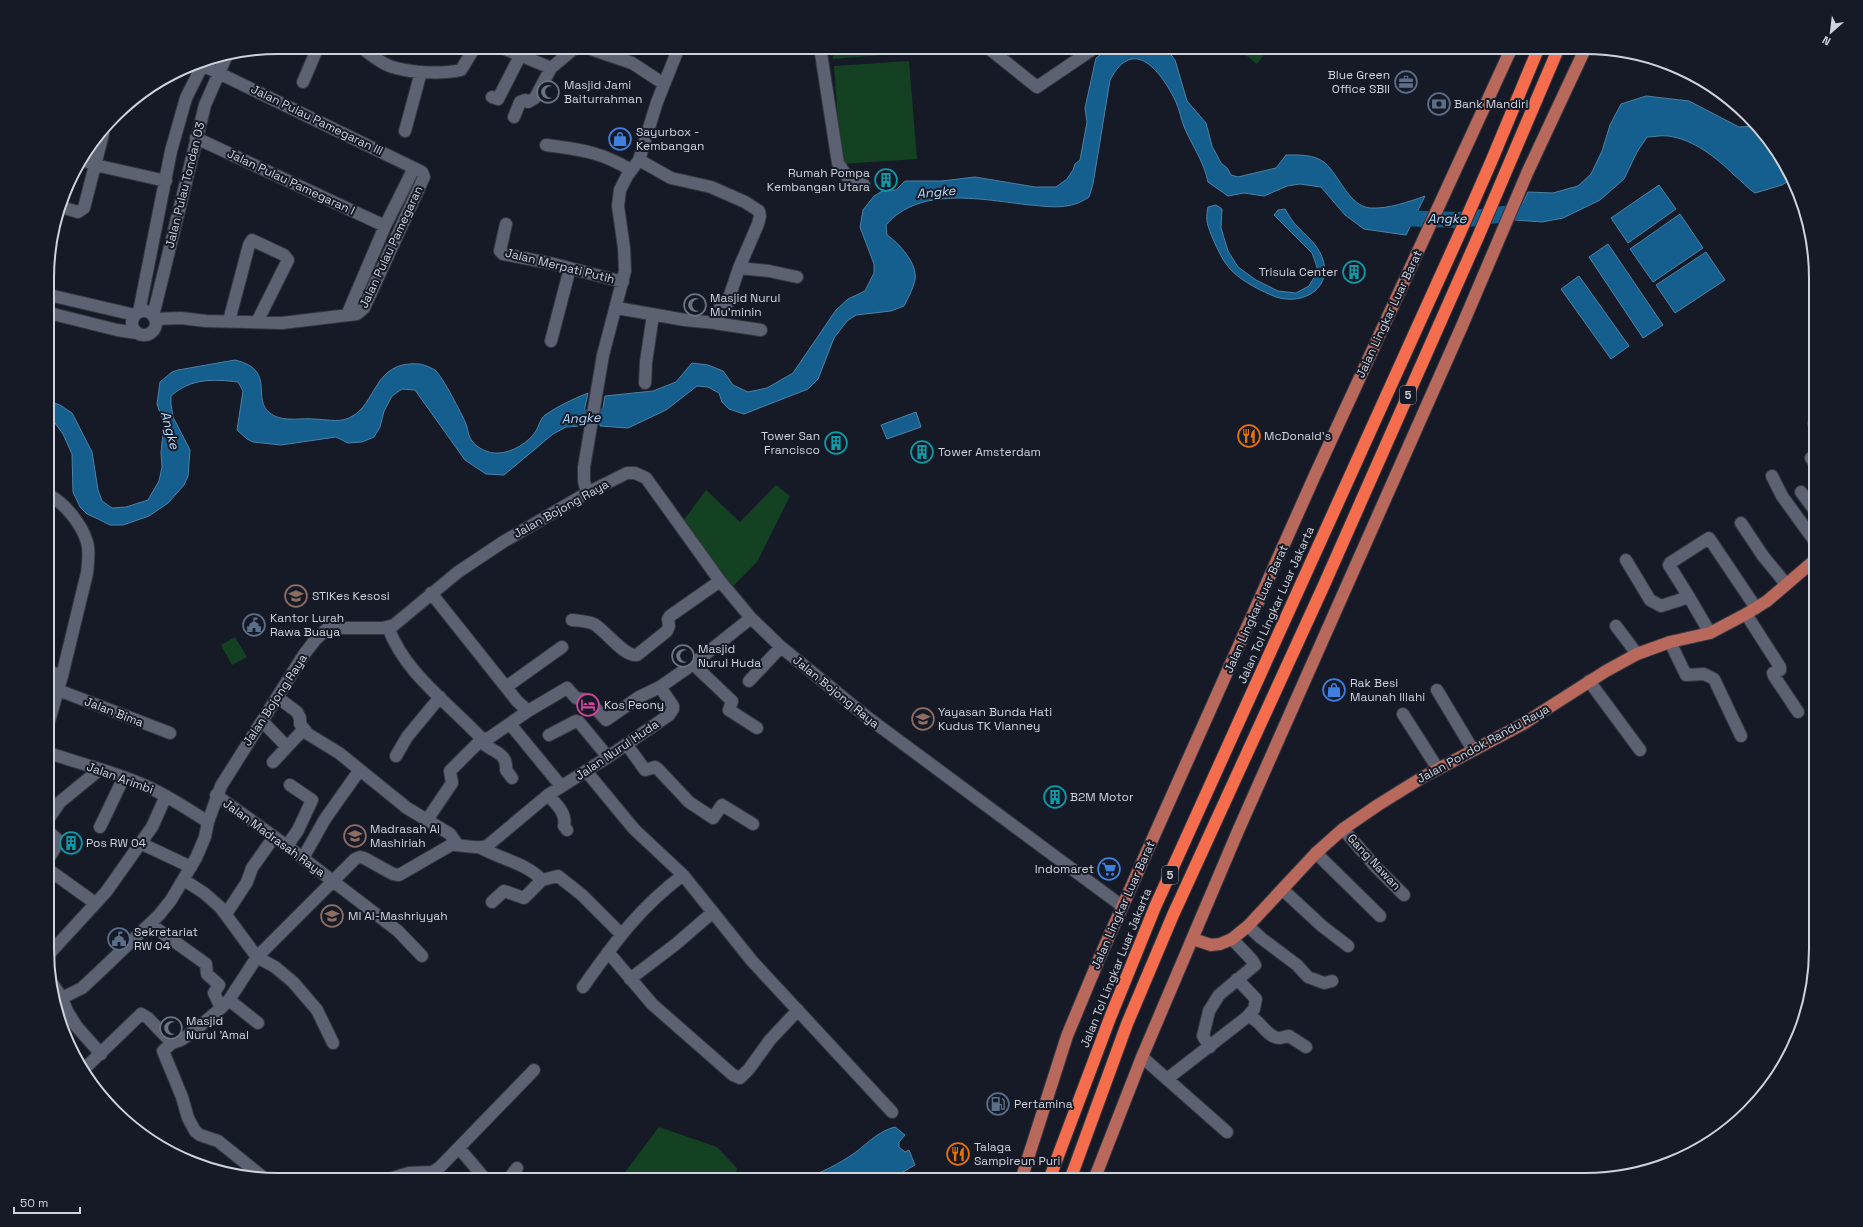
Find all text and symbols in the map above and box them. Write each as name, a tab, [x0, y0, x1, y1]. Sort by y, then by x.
north arrow	[1811, 12, 1851, 52]
text: N	[1820, 33, 1833, 49]
place label: Blue Green Office SBII	[1328, 67, 1390, 97]
office icon: Blue Green Office SBII	[1393, 69, 1419, 95]
place label: Masjid Jami Baiturrahman	[564, 77, 642, 107]
mosque icon: Masjid Jami Baiturrahman	[535, 79, 561, 105]
street label: Jalan Pulau Pamegaran III	[248, 81, 386, 159]
bank icon: Bank Mandiri	[1426, 91, 1452, 117]
place label: Bank Mandiri	[1454, 96, 1529, 112]
street label: Jalan Pulau Tondan O3	[162, 120, 208, 250]
place label: Sayurbox - Kembangan	[636, 124, 704, 154]
shop icon: Sayurbox - Kembangan	[607, 126, 633, 152]
street label: Jalan Pulau Pamegaran I	[225, 145, 357, 219]
place label: Rumah Pompa Kembangan Utara	[767, 165, 870, 195]
building icon: Rumah Pompa Kembangan Utara	[873, 167, 899, 193]
water label: Angke	[916, 182, 957, 202]
street label: Jalan Pulau Pamegaran	[356, 183, 426, 311]
water label: Angke	[1428, 210, 1468, 227]
street label: Jalan Merpati Putih	[504, 245, 616, 287]
street label: Jalan Lingkar Luar Barat	[1352, 248, 1426, 380]
building icon: Trisula Center	[1341, 259, 1367, 285]
place label: Trisula Center	[1259, 264, 1338, 280]
place label: Masjid Nurul Mu'minin	[710, 290, 780, 320]
mosque icon: Masjid Nurul Mu'minin	[682, 292, 708, 318]
road number: 5	[1400, 386, 1416, 404]
water label: Angke	[561, 408, 602, 428]
water label: Angke	[157, 409, 184, 452]
restaurant icon: McDonald's	[1236, 423, 1262, 449]
place label: Tower San Francisco	[761, 428, 820, 458]
place label: McDonald's	[1264, 428, 1331, 444]
building icon: Tower San Francisco	[823, 430, 849, 456]
building icon: Tower Amsterdam	[909, 439, 935, 465]
place label: Tower Amsterdam	[938, 444, 1041, 460]
street label: Jalan Bojong Raya	[511, 476, 612, 542]
street label: Jalan Tol Lingkar Luar Jakarta	[1234, 524, 1318, 686]
street label: Jalan Lingkar Luar Barat	[1220, 542, 1292, 676]
school or university icon: STIKes Kesosi	[283, 583, 309, 609]
place label: STIKes Kesosi	[312, 588, 390, 604]
place label: Kantor Lurah Rawa Buaya	[270, 610, 344, 640]
public building icon: Kantor Lurah Rawa Buaya	[241, 612, 267, 638]
place label: Masjid Nurul Huda	[698, 641, 761, 671]
mosque icon: Masjid Nurul Huda	[670, 643, 696, 669]
street label: Jalan Bojong Raya	[239, 651, 311, 749]
street label: Jalan Bojong Raya	[790, 652, 882, 732]
place label: Rak Besi Maunah Illahi	[1350, 675, 1425, 705]
shop icon: Rak Besi Maunah Illahi	[1321, 677, 1347, 703]
hotel icon: Kos Peony	[575, 692, 601, 718]
street label: Jalan Bima	[82, 693, 146, 731]
place label: Kos Peony	[604, 697, 664, 713]
street label: Jalan Pondok Randu Raya	[1414, 701, 1552, 787]
place label: Yayasan Bunda Hati Kudus TK Vianney	[938, 704, 1052, 734]
school or university icon: Yayasan Bunda Hati Kudus TK Vianney	[910, 706, 936, 732]
street label: Jalan Nurul Huda	[572, 716, 662, 784]
street label: Jalan Arimbi	[84, 759, 156, 797]
building icon: B2M Motor	[1042, 784, 1068, 810]
place label: B2M Motor	[1070, 789, 1134, 805]
street label: Jalan Madrasah Raya	[220, 796, 328, 880]
place label: Madrasah Al Mashiriah	[370, 821, 440, 851]
school or university icon: Madrasah Al Mashiriah	[342, 823, 368, 849]
building icon: Pos RW 04	[58, 830, 84, 856]
street label: Gang Nawan	[1344, 830, 1404, 894]
place label: Pos RW 04	[86, 835, 147, 851]
street label: Jalan Lingkar Luar Barat	[1087, 838, 1159, 972]
supermarket icon: Indomaret	[1096, 856, 1122, 882]
place label: Indomaret	[1035, 861, 1094, 877]
road number: 5	[1162, 866, 1178, 884]
street label: Jalan Tol Lingkar Luar Jakarta	[1077, 886, 1155, 1050]
school or university icon: MI Al-Mashriyyah	[319, 903, 345, 929]
place label: MI Al-Mashriyyah	[348, 908, 448, 924]
place label: Sekretariat RW 04	[134, 924, 198, 954]
public building icon: Sekretariat RW 04	[106, 926, 132, 952]
place label: Masjid Nurul 'Amal	[186, 1013, 249, 1043]
mosque icon: Masjid Nurul 'Amal	[158, 1015, 184, 1041]
fuel station icon: Pertamina	[985, 1091, 1011, 1117]
place label: Pertamina	[1014, 1096, 1073, 1112]
place label: Talaga Sampireun Puri	[974, 1139, 1061, 1169]
restaurant icon: Talaga Sampireun Puri	[945, 1141, 971, 1167]
scale bar	[14, 1189, 80, 1215]
text: 50 m	[20, 1195, 48, 1211]

